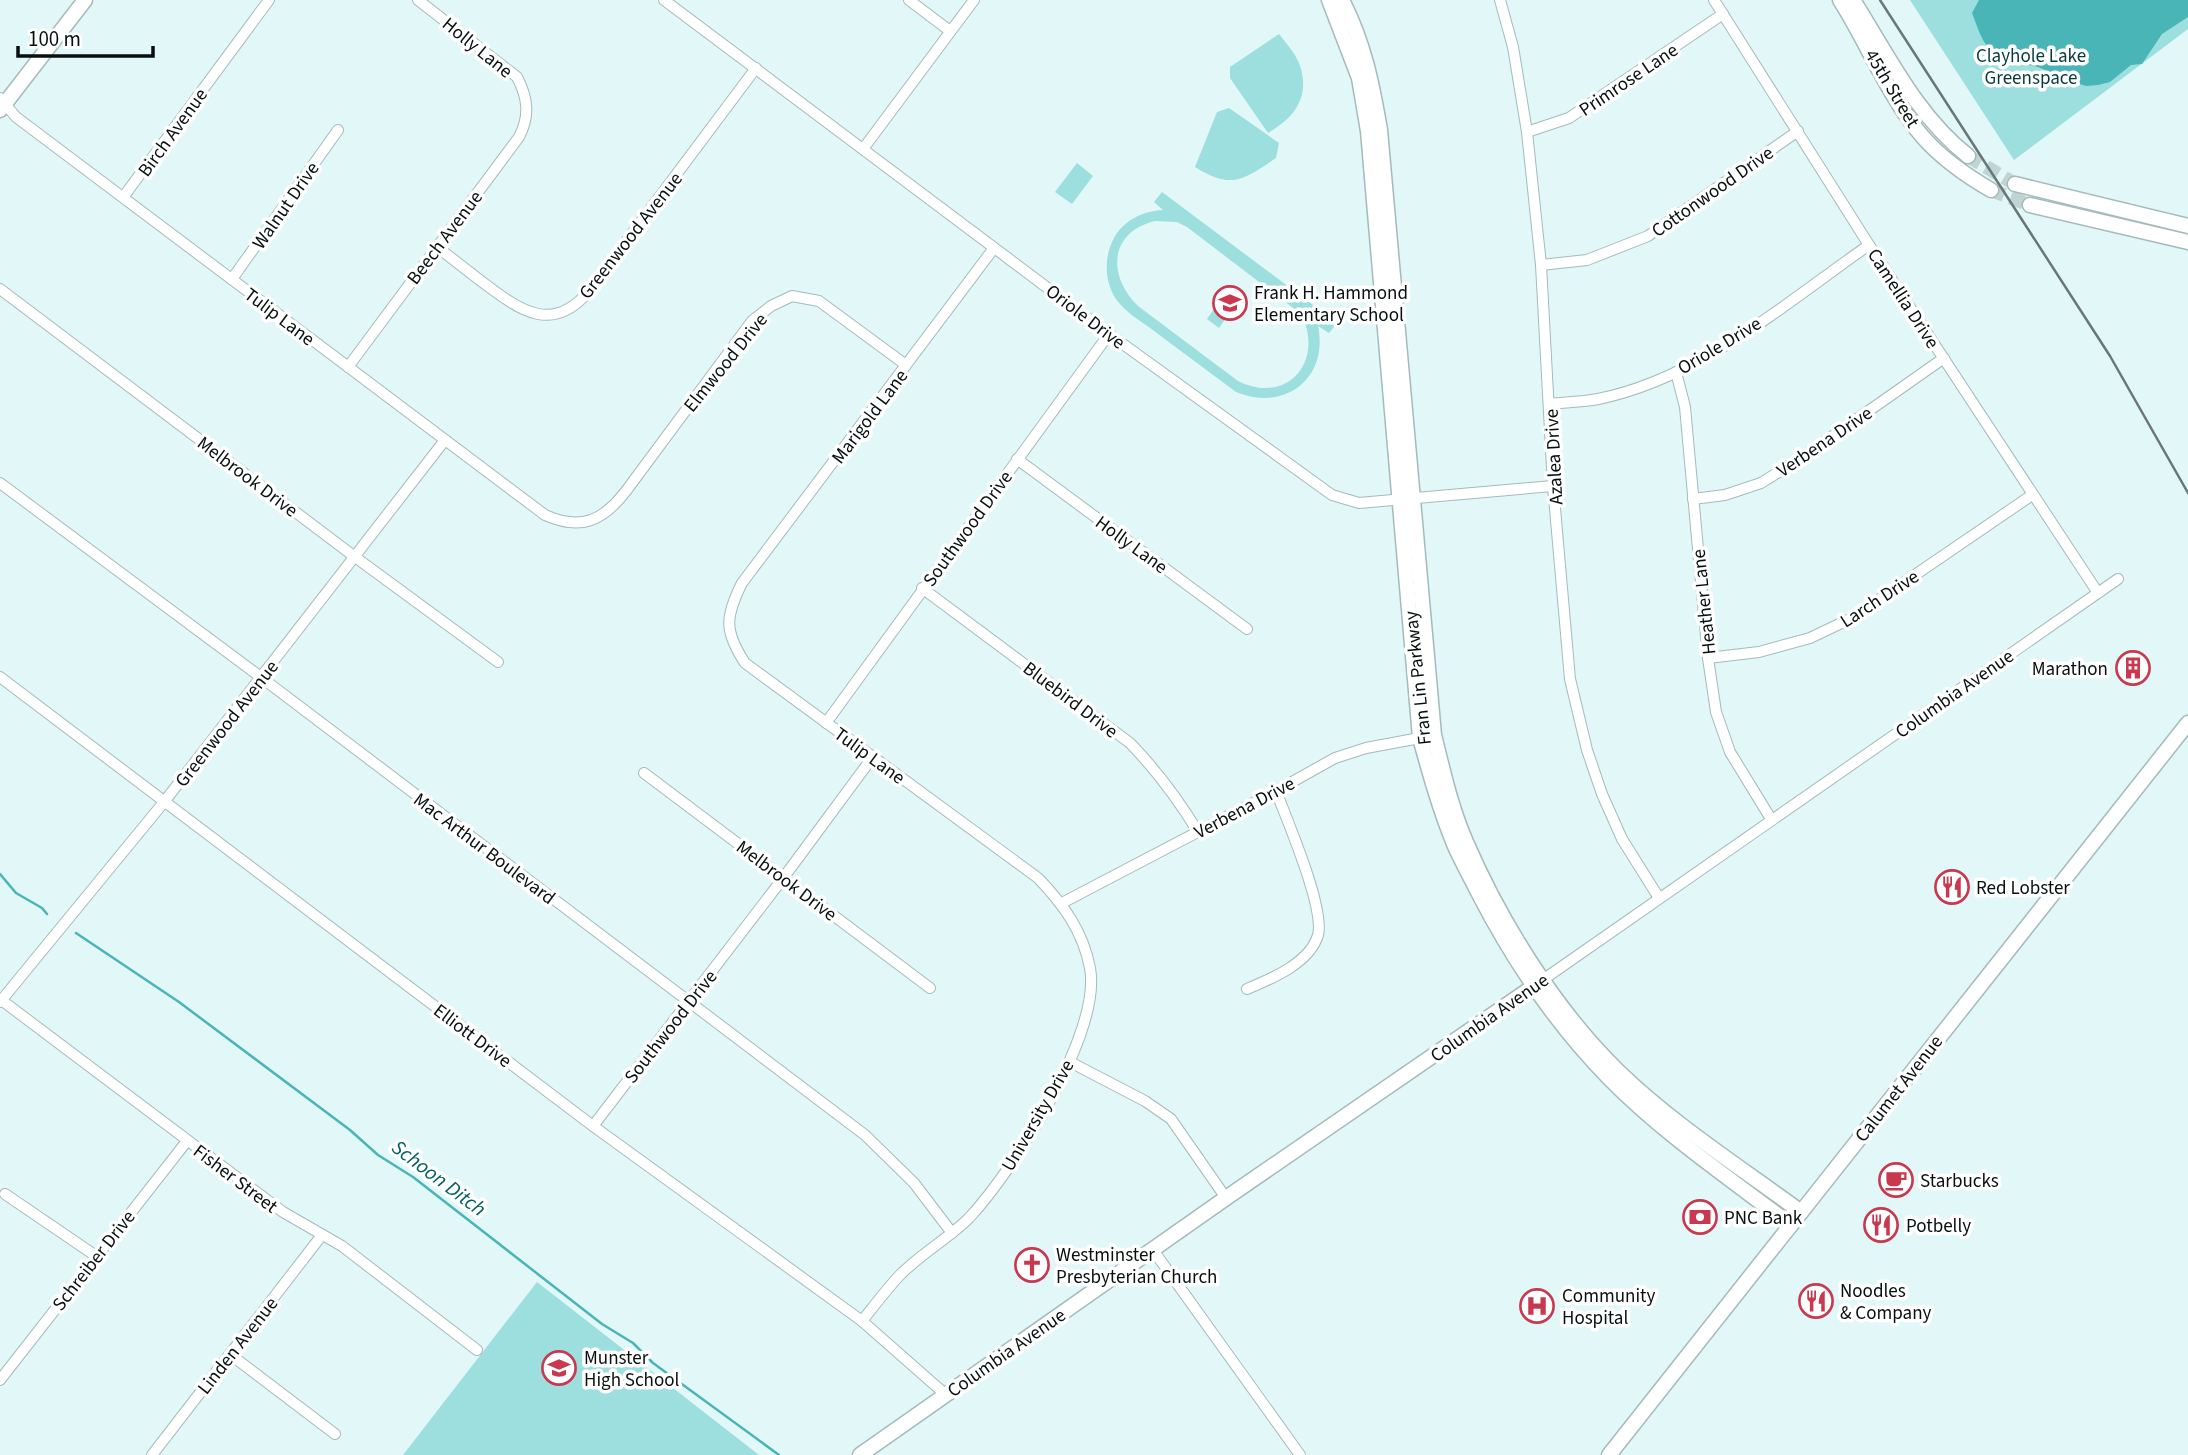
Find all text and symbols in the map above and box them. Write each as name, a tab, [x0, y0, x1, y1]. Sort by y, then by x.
street label: Holly Lane	[436, 11, 518, 85]
scale bar	[18, 14, 152, 58]
text: 100 m	[28, 24, 81, 54]
street label: Primrose Lane	[1574, 37, 1684, 123]
park label: Clayhole Lake Greenspace	[1976, 43, 2086, 92]
street label: 45th Street	[1858, 45, 1926, 134]
street label: Birch Avenue	[132, 83, 215, 183]
street label: Cottonwood Drive	[1646, 140, 1779, 244]
street label: Walnut Drive	[246, 157, 326, 255]
street label: Greenwood Avenue	[573, 167, 689, 305]
street label: Beech Avenue	[401, 185, 489, 291]
street label: Camellia Drive	[1860, 243, 1945, 354]
street label: Oriole Drive	[1040, 278, 1131, 356]
place label: Frank H. Hammond Elementary School	[1254, 280, 1408, 329]
street label: Tulip Lane	[238, 282, 320, 353]
school or university icon: Frank H. Hammond Elementary School	[1211, 284, 1249, 322]
street label: Elmwood Drive	[678, 308, 775, 418]
street label: Oriole Drive	[1673, 311, 1767, 382]
street label: Marigold Lane	[826, 364, 915, 470]
street label: Verbena Drive	[1772, 400, 1878, 484]
street label: Azalea Drive	[1539, 408, 1570, 506]
street label: Melbrook Drive	[191, 430, 303, 524]
street label: Southwood Drive	[917, 465, 1019, 592]
street label: Holly Lane	[1089, 510, 1173, 581]
street label: Heather Lane	[1686, 548, 1723, 656]
street label: Larch Drive	[1835, 564, 1925, 635]
street label: Fran Lin Parkway	[1398, 609, 1439, 746]
street label: Columbia Avenue	[1890, 643, 2020, 745]
building icon: Marathon	[2114, 649, 2152, 687]
street label: Greenwood Avenue	[169, 655, 285, 793]
street label: Bluebird Drive	[1017, 655, 1123, 745]
place label: Marathon	[2032, 656, 2108, 683]
street label: Tulip Lane	[828, 721, 910, 791]
street label: Verbena Drive	[1190, 770, 1300, 846]
street label: Mac Arthur Boulevard	[408, 787, 561, 912]
street label: Melbrook Drive	[730, 834, 842, 928]
restaurant icon: Red Lobster	[1933, 868, 1971, 906]
place label: Red Lobster	[1976, 875, 2070, 902]
street label: Southwood Drive	[618, 965, 724, 1089]
street label: Columbia Avenue	[1425, 967, 1555, 1069]
street label: Elliott Drive	[427, 998, 517, 1075]
street label: Calumet Avenue	[1849, 1030, 1950, 1148]
street label: University Drive	[995, 1055, 1081, 1177]
water label: Schoon Ditch	[385, 1132, 493, 1224]
street label: Fisher Street	[187, 1138, 284, 1220]
cafe icon: Starbucks	[1877, 1161, 1915, 1199]
place label: Starbucks	[1920, 1168, 1999, 1195]
bank icon: PNC Bank	[1681, 1198, 1719, 1236]
street label: Schreiber Drive	[46, 1205, 142, 1317]
place label: PNC Bank	[1724, 1205, 1803, 1232]
restaurant icon: Potbelly	[1862, 1206, 1900, 1244]
place label: Potbelly	[1906, 1213, 1971, 1240]
place label: Westminster Presbyterian Church	[1056, 1242, 1217, 1291]
church icon: Westminster Presbyterian Church	[1013, 1246, 1051, 1284]
place label: Noodles & Company	[1840, 1278, 1932, 1327]
restaurant icon: Noodles & Company	[1797, 1282, 1835, 1320]
place label: Community Hospital	[1562, 1283, 1655, 1332]
hospital icon: Community Hospital	[1518, 1287, 1556, 1325]
street label: Linden Avenue	[192, 1292, 285, 1400]
street label: Columbia Avenue	[942, 1302, 1072, 1404]
place label: Munster High School	[584, 1345, 680, 1394]
school or university icon: Munster High School	[540, 1349, 578, 1387]

